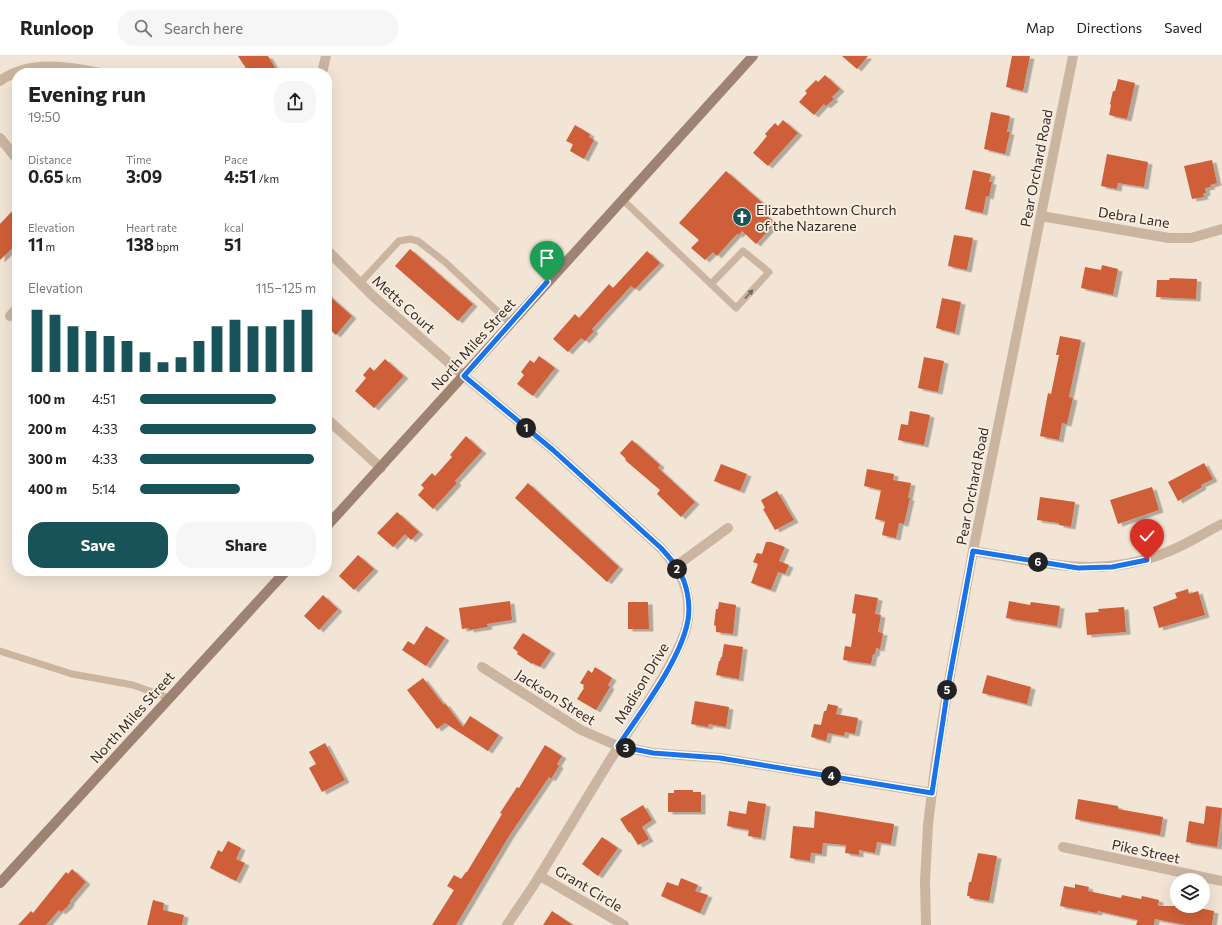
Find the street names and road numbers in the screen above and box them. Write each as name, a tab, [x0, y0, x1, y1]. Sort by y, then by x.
street label: Pear Orchard Road	[1016, 108, 1056, 228]
street label: Debra Lane	[1097, 203, 1171, 231]
street label: Metts Court	[369, 271, 439, 337]
street label: North Miles Street	[427, 294, 519, 393]
street label: Pear Orchard Road	[952, 426, 992, 546]
street label: Madison Drive	[610, 639, 672, 727]
street label: Jackson Street	[513, 666, 599, 728]
street label: North Miles Street	[86, 667, 178, 766]
street label: Pike Street	[1110, 835, 1182, 867]
street label: Grant Circle	[552, 861, 626, 915]

